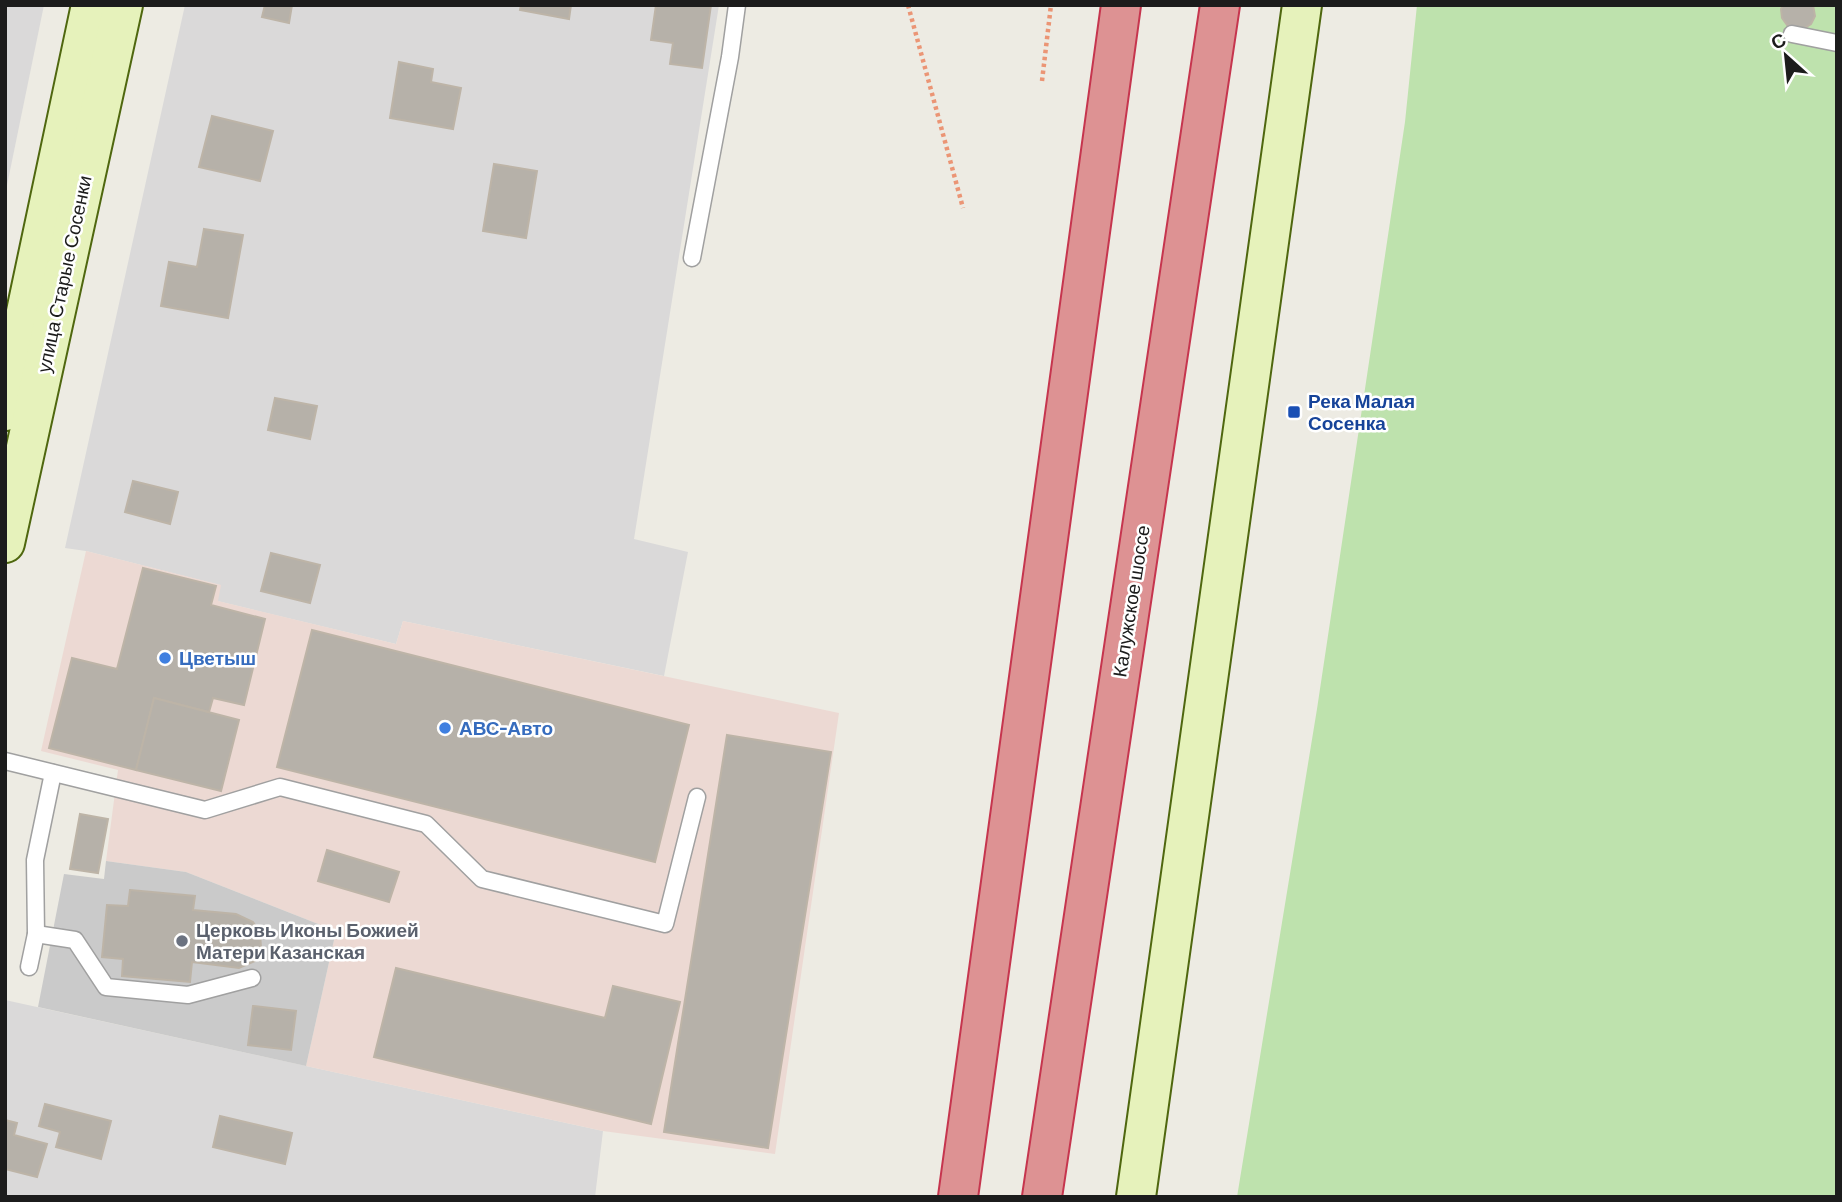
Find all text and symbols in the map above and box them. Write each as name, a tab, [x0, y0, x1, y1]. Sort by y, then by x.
north arrow	[1751, 21, 1821, 91]
text: С	[1767, 27, 1790, 54]
street label: улица Старые Сосенки	[31, 173, 96, 375]
place label: Река Малая Сосенка	[1308, 389, 1415, 434]
marker: Река Малая Сосенка	[1286, 404, 1302, 420]
street label: Калужское шоссе	[1107, 523, 1154, 679]
place label: Цветыш	[179, 646, 256, 669]
marker: Цветыш	[157, 650, 173, 666]
place label: АВС-Авто	[459, 716, 553, 739]
marker: АВС-Авто	[437, 720, 453, 736]
place label: Церковь Иконы Божией Матери Казанская	[196, 918, 419, 963]
marker: Церковь Иконы Божией Матери Казанская	[174, 933, 190, 949]

